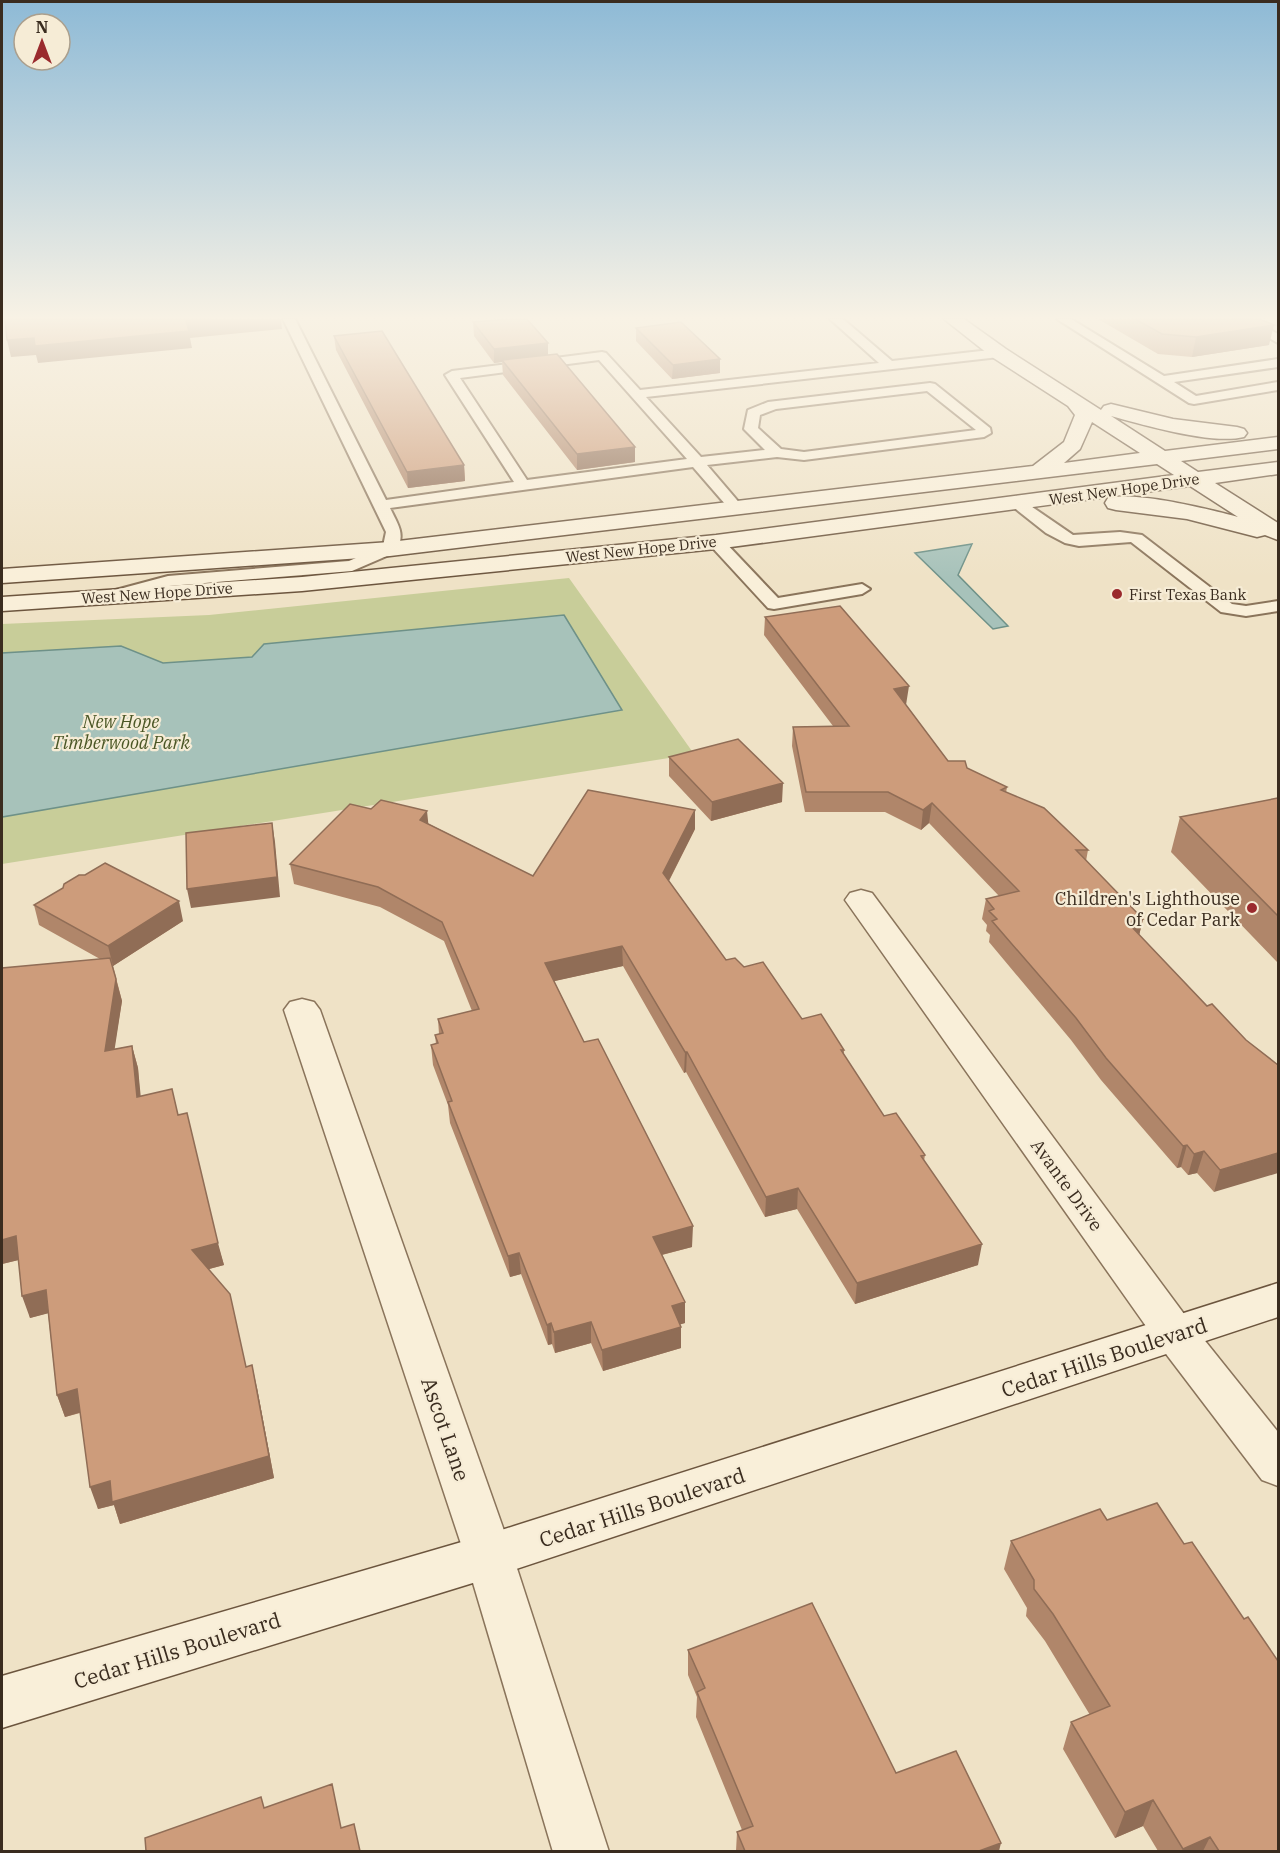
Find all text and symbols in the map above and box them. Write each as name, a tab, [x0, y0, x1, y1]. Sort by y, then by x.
north arrow	[12, 12, 72, 72]
text: N	[36, 17, 48, 37]
street label: West New Hope Drive	[1048, 469, 1200, 509]
street label: West New Hope Drive	[565, 532, 717, 566]
street label: West New Hope Drive	[81, 578, 233, 608]
place label: First Texas Bank	[1129, 585, 1247, 604]
marker: First Texas Bank	[1110, 587, 1124, 601]
park label: New Hope Timberwood Park	[52, 710, 190, 754]
place label: Children's Lighthouse of Cedar Park	[1055, 887, 1240, 931]
marker: Children's Lighthouse of Cedar Park	[1245, 901, 1259, 915]
street label: Avante Drive	[1026, 1134, 1108, 1236]
street label: Cedar Hills Boulevard	[997, 1310, 1211, 1404]
street label: Ascot Lane	[415, 1373, 477, 1485]
street label: Cedar Hills Boulevard	[535, 1460, 749, 1554]
street label: Cedar Hills Boulevard	[70, 1605, 284, 1695]

